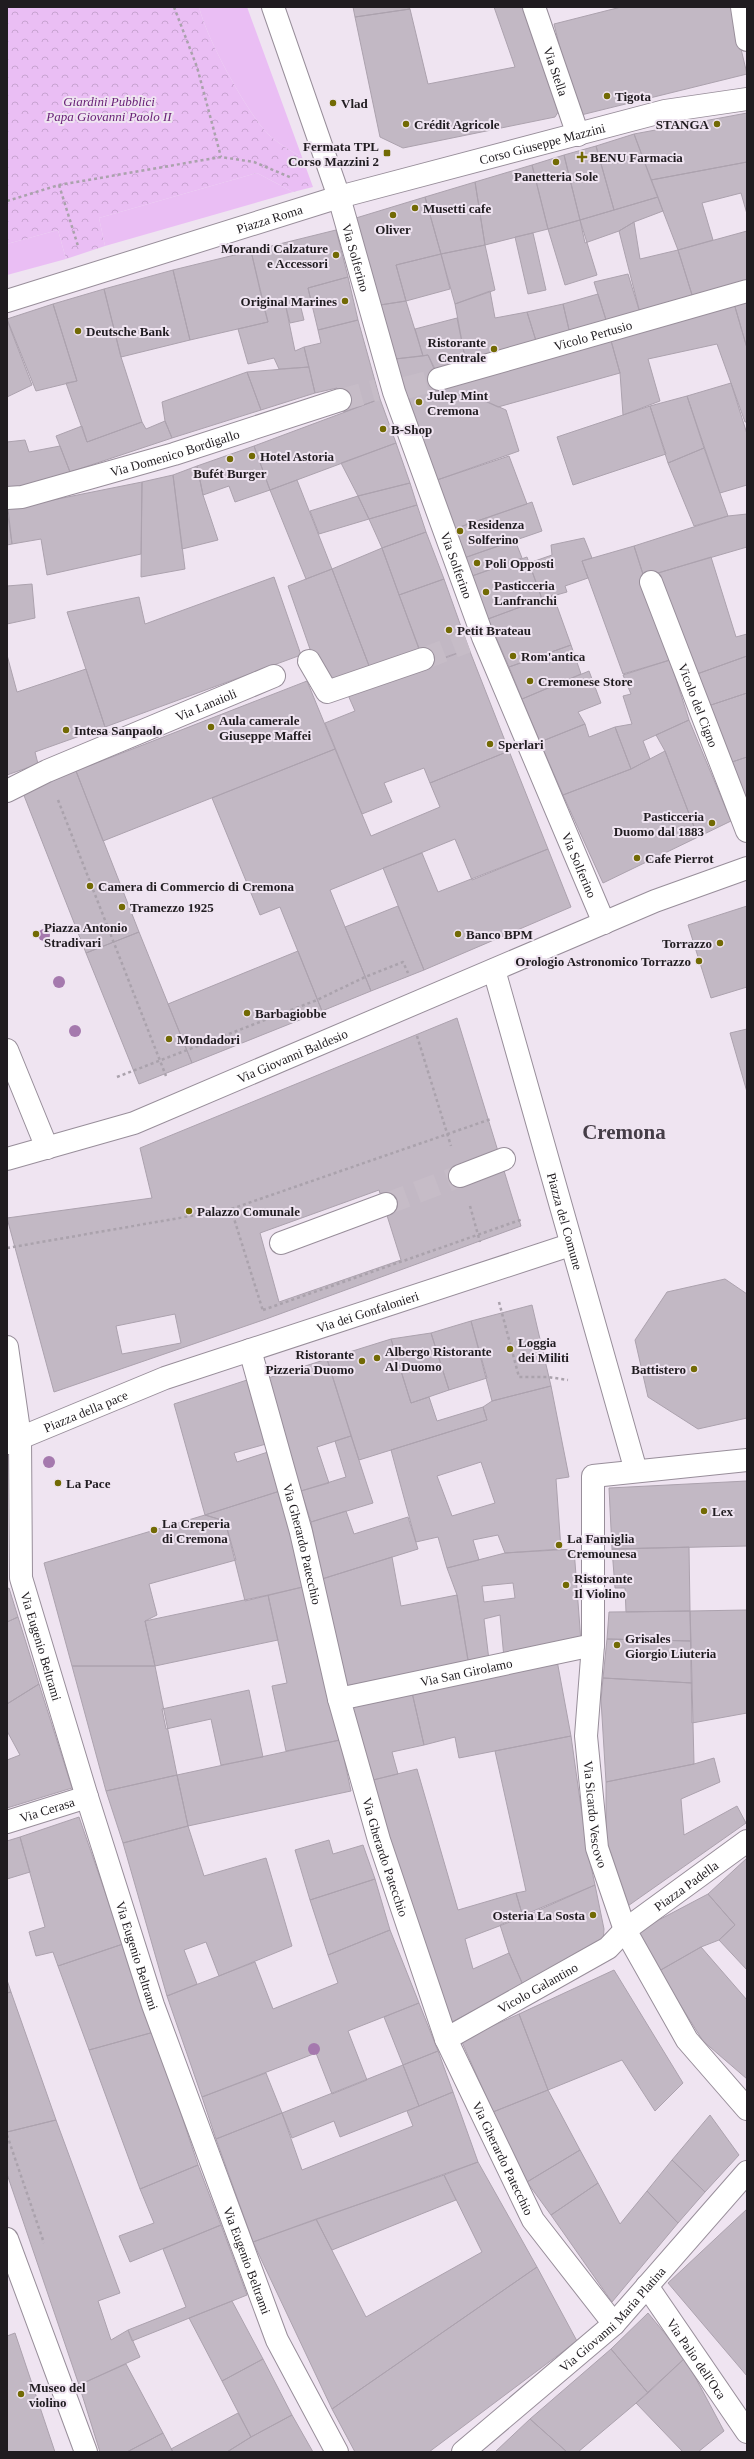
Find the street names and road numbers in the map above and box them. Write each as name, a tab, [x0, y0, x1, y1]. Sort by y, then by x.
street label: Via Stella	[541, 45, 572, 98]
street label: Corso Giuseppe Mazzini	[478, 120, 607, 167]
street label: Piazza Roma	[235, 201, 304, 236]
street label: Via Solferino	[339, 222, 373, 293]
street label: Vicolo Pertusio	[552, 317, 634, 353]
street label: Via Domenico Bordigallo	[108, 426, 241, 479]
street label: Via Solferino	[438, 530, 476, 601]
street label: Vicolo del Cigno	[676, 661, 721, 749]
street label: Via Lanaioli	[173, 685, 239, 724]
street label: Via Solferino	[559, 830, 600, 900]
street label: Via Giovanni Baldesio	[235, 1025, 350, 1086]
street label: Piazza del Comune	[544, 1171, 586, 1272]
street label: Via dei Gonfalonieri	[314, 1288, 421, 1335]
street label: Piazza della pace	[41, 1387, 130, 1435]
street label: Via Gherardo Patecchio	[280, 1482, 325, 1606]
street label: Via Eugenio Beltrami	[18, 1590, 65, 1703]
street label: Via San Girolamo	[419, 1655, 514, 1689]
street label: Via Sicardo Vescovo	[581, 1760, 611, 1870]
street label: Via Cerasa	[18, 1794, 77, 1825]
street label: Via Gherardo Patecchio	[360, 1796, 412, 1918]
street label: Piazza Padella	[651, 1857, 721, 1914]
street label: Via Eugenio Beltrami	[113, 1899, 162, 2012]
street label: Vicolo Galantino	[495, 1959, 580, 2016]
street label: Via Gherardo Patecchio	[470, 2099, 537, 2217]
street label: Via Eugenio Beltrami	[221, 2204, 274, 2316]
street label: Via Giovanni Maria Platina	[556, 2263, 668, 2375]
street label: Via Palio dell'Oca	[664, 2316, 730, 2402]

